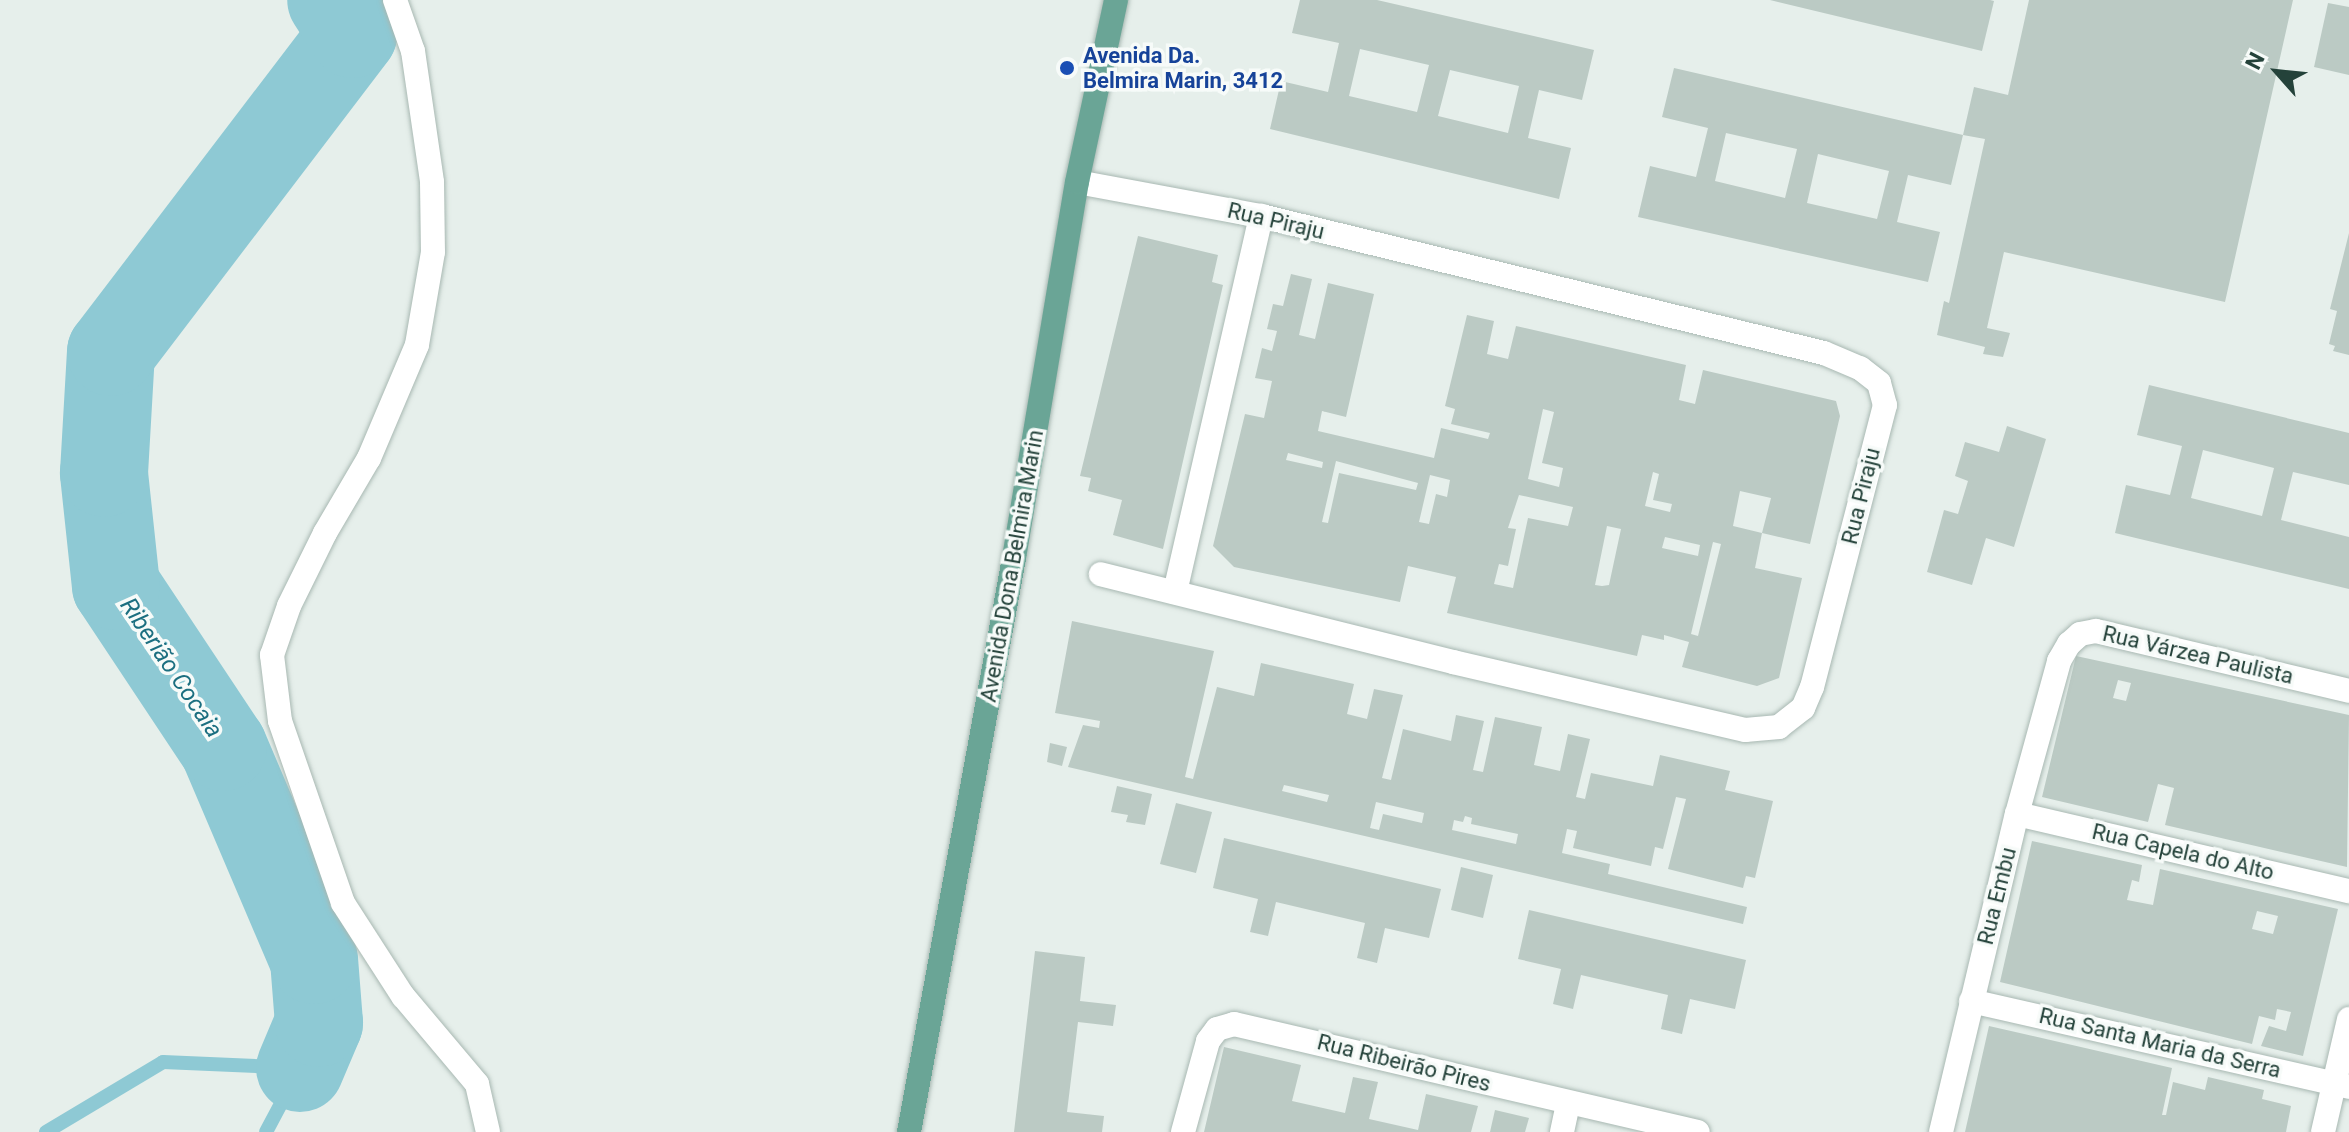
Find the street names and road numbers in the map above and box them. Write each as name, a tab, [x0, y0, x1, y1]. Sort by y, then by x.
street label: Rua Piraju	[1225, 197, 1327, 245]
street label: Avenida Dona Belmira Marin	[975, 428, 1049, 704]
street label: Rua Piraju	[1836, 445, 1886, 547]
street label: Rua Várzea Paulista	[2100, 620, 2296, 690]
street label: Rua Capela do Alto	[2089, 818, 2277, 886]
street label: Rua Embu	[1972, 845, 2022, 947]
street label: Rua Santa Maria da Serra	[2037, 1002, 2283, 1084]
street label: Rua Ribeirão Pires	[1315, 1029, 1493, 1097]

